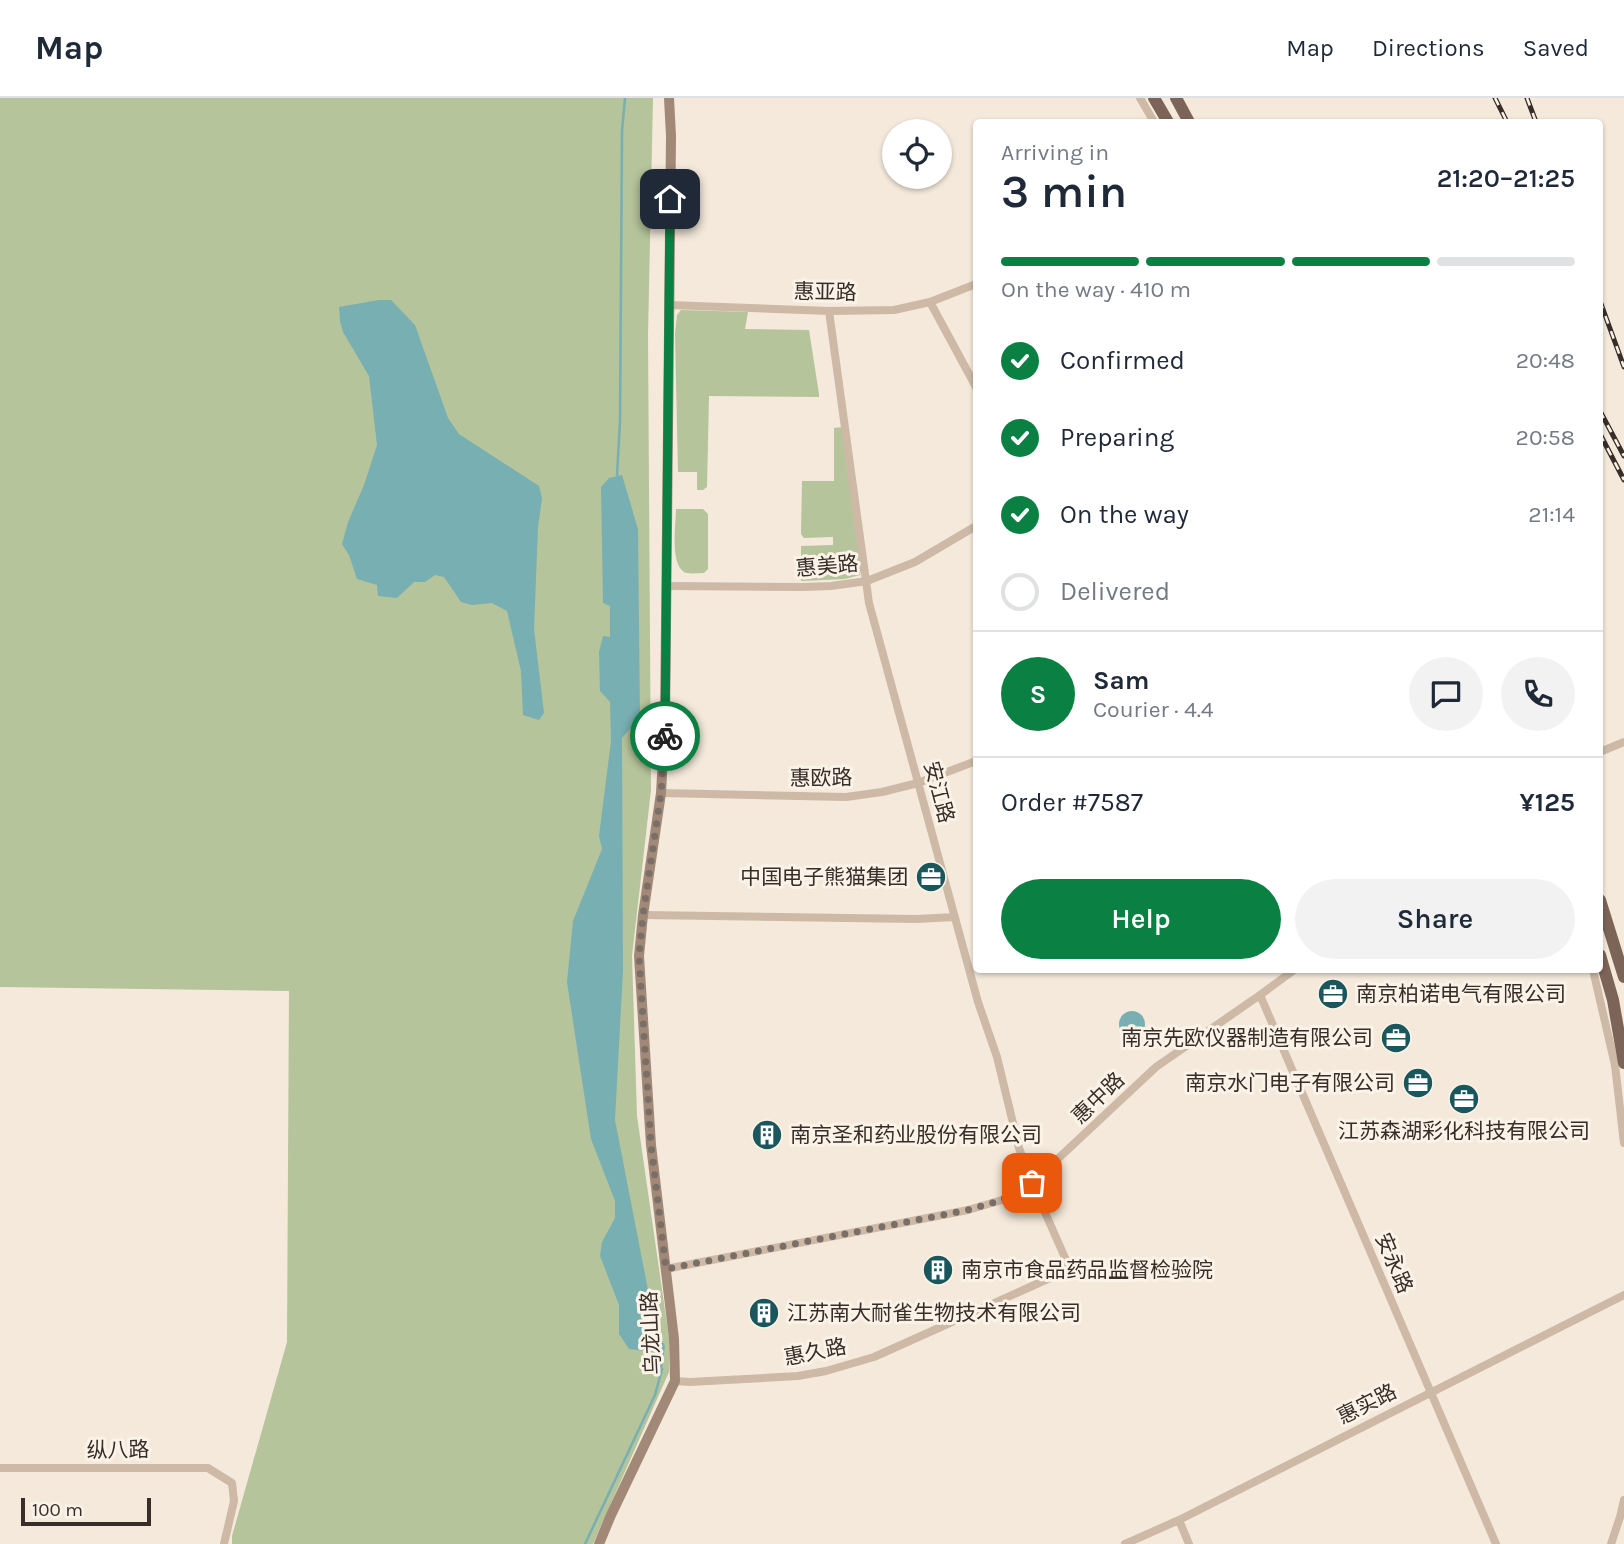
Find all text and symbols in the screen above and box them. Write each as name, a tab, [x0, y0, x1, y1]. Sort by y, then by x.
text: Map	[35, 29, 103, 67]
text: Map	[1286, 34, 1334, 62]
text: Directions	[1372, 34, 1485, 62]
text: Saved	[1523, 34, 1589, 62]
map controls	[882, 119, 952, 189]
button: locate	[882, 119, 952, 189]
text: Arriving in	[1001, 139, 1109, 166]
text: 21:20–21:25	[1437, 163, 1575, 194]
text: 3 min	[1001, 165, 1127, 219]
pin	[640, 169, 700, 229]
icon: home	[651, 180, 689, 218]
text: On the way · 410 m	[1001, 276, 1191, 303]
street label: 惠亚路	[793, 279, 857, 305]
icon: check	[1001, 342, 1039, 380]
text: Confirmed	[1060, 345, 1185, 376]
text: 20:48	[1516, 347, 1575, 374]
icon: check	[1001, 419, 1039, 457]
text: Preparing	[1060, 422, 1174, 453]
text: 20:58	[1516, 424, 1575, 451]
icon: check	[1001, 496, 1039, 534]
text: On the way	[1060, 499, 1189, 530]
text: 21:14	[1528, 501, 1575, 528]
street label: 惠美路	[795, 551, 859, 581]
text: Delivered	[1060, 576, 1170, 607]
button: chat	[1409, 657, 1483, 731]
button: phone	[1501, 657, 1575, 731]
text: Sam	[1093, 665, 1149, 696]
text: S	[1030, 679, 1046, 710]
text: Courier · 4.4	[1093, 696, 1214, 723]
courier	[630, 701, 700, 771]
icon: bike	[646, 717, 684, 755]
street label: 安江路	[919, 758, 959, 826]
street label: 惠欧路	[789, 765, 853, 791]
text: Order #7587	[1001, 787, 1143, 818]
text: ¥125	[1520, 787, 1575, 818]
office icon: 中国电子熊猫集团	[914, 860, 948, 894]
place label: 中国电子熊猫集团	[740, 865, 908, 889]
button: Help	[1001, 879, 1281, 959]
button: Share	[1295, 879, 1575, 959]
office icon: 南京柏诺电气有限公司	[1316, 977, 1350, 1011]
place label: 南京柏诺电气有限公司	[1356, 982, 1566, 1006]
office icon: 南京先欧仪器制造有限公司	[1379, 1021, 1413, 1055]
place label: 南京先欧仪器制造有限公司	[1121, 1026, 1373, 1050]
office icon: 南京水门电子有限公司	[1401, 1066, 1435, 1100]
street label: 惠中路	[1067, 1067, 1129, 1129]
place label: 南京水门电子有限公司	[1185, 1071, 1395, 1095]
office icon: 江苏森湖彩化科技有限公司	[1447, 1082, 1481, 1116]
building icon: 南京圣和药业股份有限公司	[750, 1118, 784, 1152]
place label: 江苏森湖彩化科技有限公司	[1338, 1119, 1590, 1143]
place label: 南京圣和药业股份有限公司	[790, 1123, 1042, 1147]
pin	[1002, 1153, 1062, 1213]
icon: bag	[1013, 1164, 1051, 1202]
street label: 安永路	[1371, 1229, 1417, 1297]
building icon: 南京市食品药品监督检验院	[921, 1253, 955, 1287]
place label: 南京市食品药品监督检验院	[961, 1258, 1213, 1282]
street label: 乌龙山路	[637, 1290, 665, 1376]
building icon: 江苏南大耐雀生物技术有限公司	[747, 1296, 781, 1330]
place label: 江苏南大耐雀生物技术有限公司	[787, 1301, 1081, 1325]
street label: 惠久路	[782, 1334, 848, 1370]
street label: 惠实路	[1333, 1379, 1401, 1429]
street label: 纵八路	[86, 1437, 150, 1463]
scale bar	[21, 1495, 150, 1527]
text: 100 m	[32, 1499, 83, 1521]

